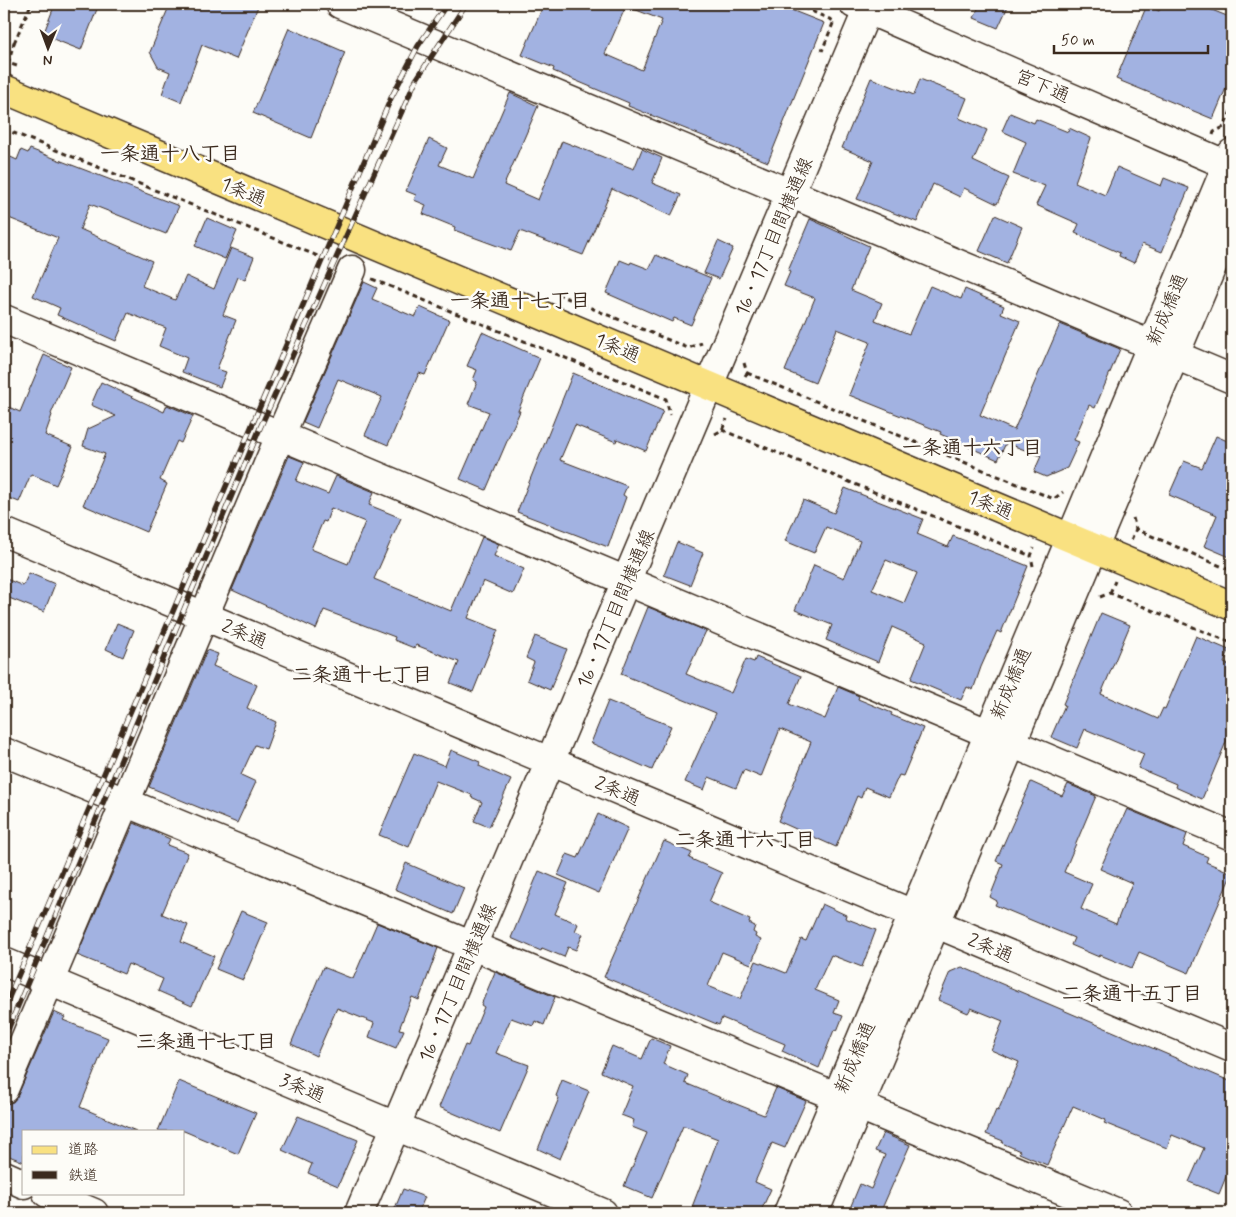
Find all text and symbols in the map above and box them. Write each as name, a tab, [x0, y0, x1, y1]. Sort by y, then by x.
north arrow	[22, 22, 72, 72]
scale bar	[1054, 22, 1207, 54]
text: 50 m	[1061, 31, 1095, 51]
text: N	[43, 51, 53, 69]
street label: 宮下通	[1011, 64, 1074, 109]
district label: 一条通十八丁目	[100, 141, 240, 168]
street label: 16・17丁目間横通線	[730, 153, 819, 320]
street label: 1条通	[217, 172, 270, 213]
street label: 新成橋通	[1141, 270, 1194, 349]
district label: 一条通十七丁目	[450, 288, 590, 315]
street label: 1条通	[591, 328, 644, 369]
district label: 一条通十六丁目	[902, 435, 1042, 462]
street label: 1条通	[964, 485, 1017, 526]
street label: 16・17丁目間横通線	[572, 525, 661, 692]
street label: 2条通	[218, 614, 271, 655]
street label: 新成橋通	[985, 644, 1038, 723]
district label: 二条通十七丁目	[292, 662, 432, 689]
street label: 2条通	[591, 771, 644, 812]
district label: 二条通十六丁目	[675, 827, 815, 854]
street label: 16・17丁目間横通線	[414, 899, 503, 1066]
street label: 2条通	[964, 928, 1017, 969]
district label: 二条通十五丁目	[1062, 981, 1202, 1008]
street label: 新成橋通	[829, 1018, 882, 1097]
district label: 三条通十七丁目	[136, 1029, 276, 1056]
street label: 3条通	[276, 1068, 329, 1109]
legend	[22, 1130, 185, 1194]
text: 道路	[68, 1140, 98, 1160]
text: 鉄道	[68, 1166, 98, 1186]

